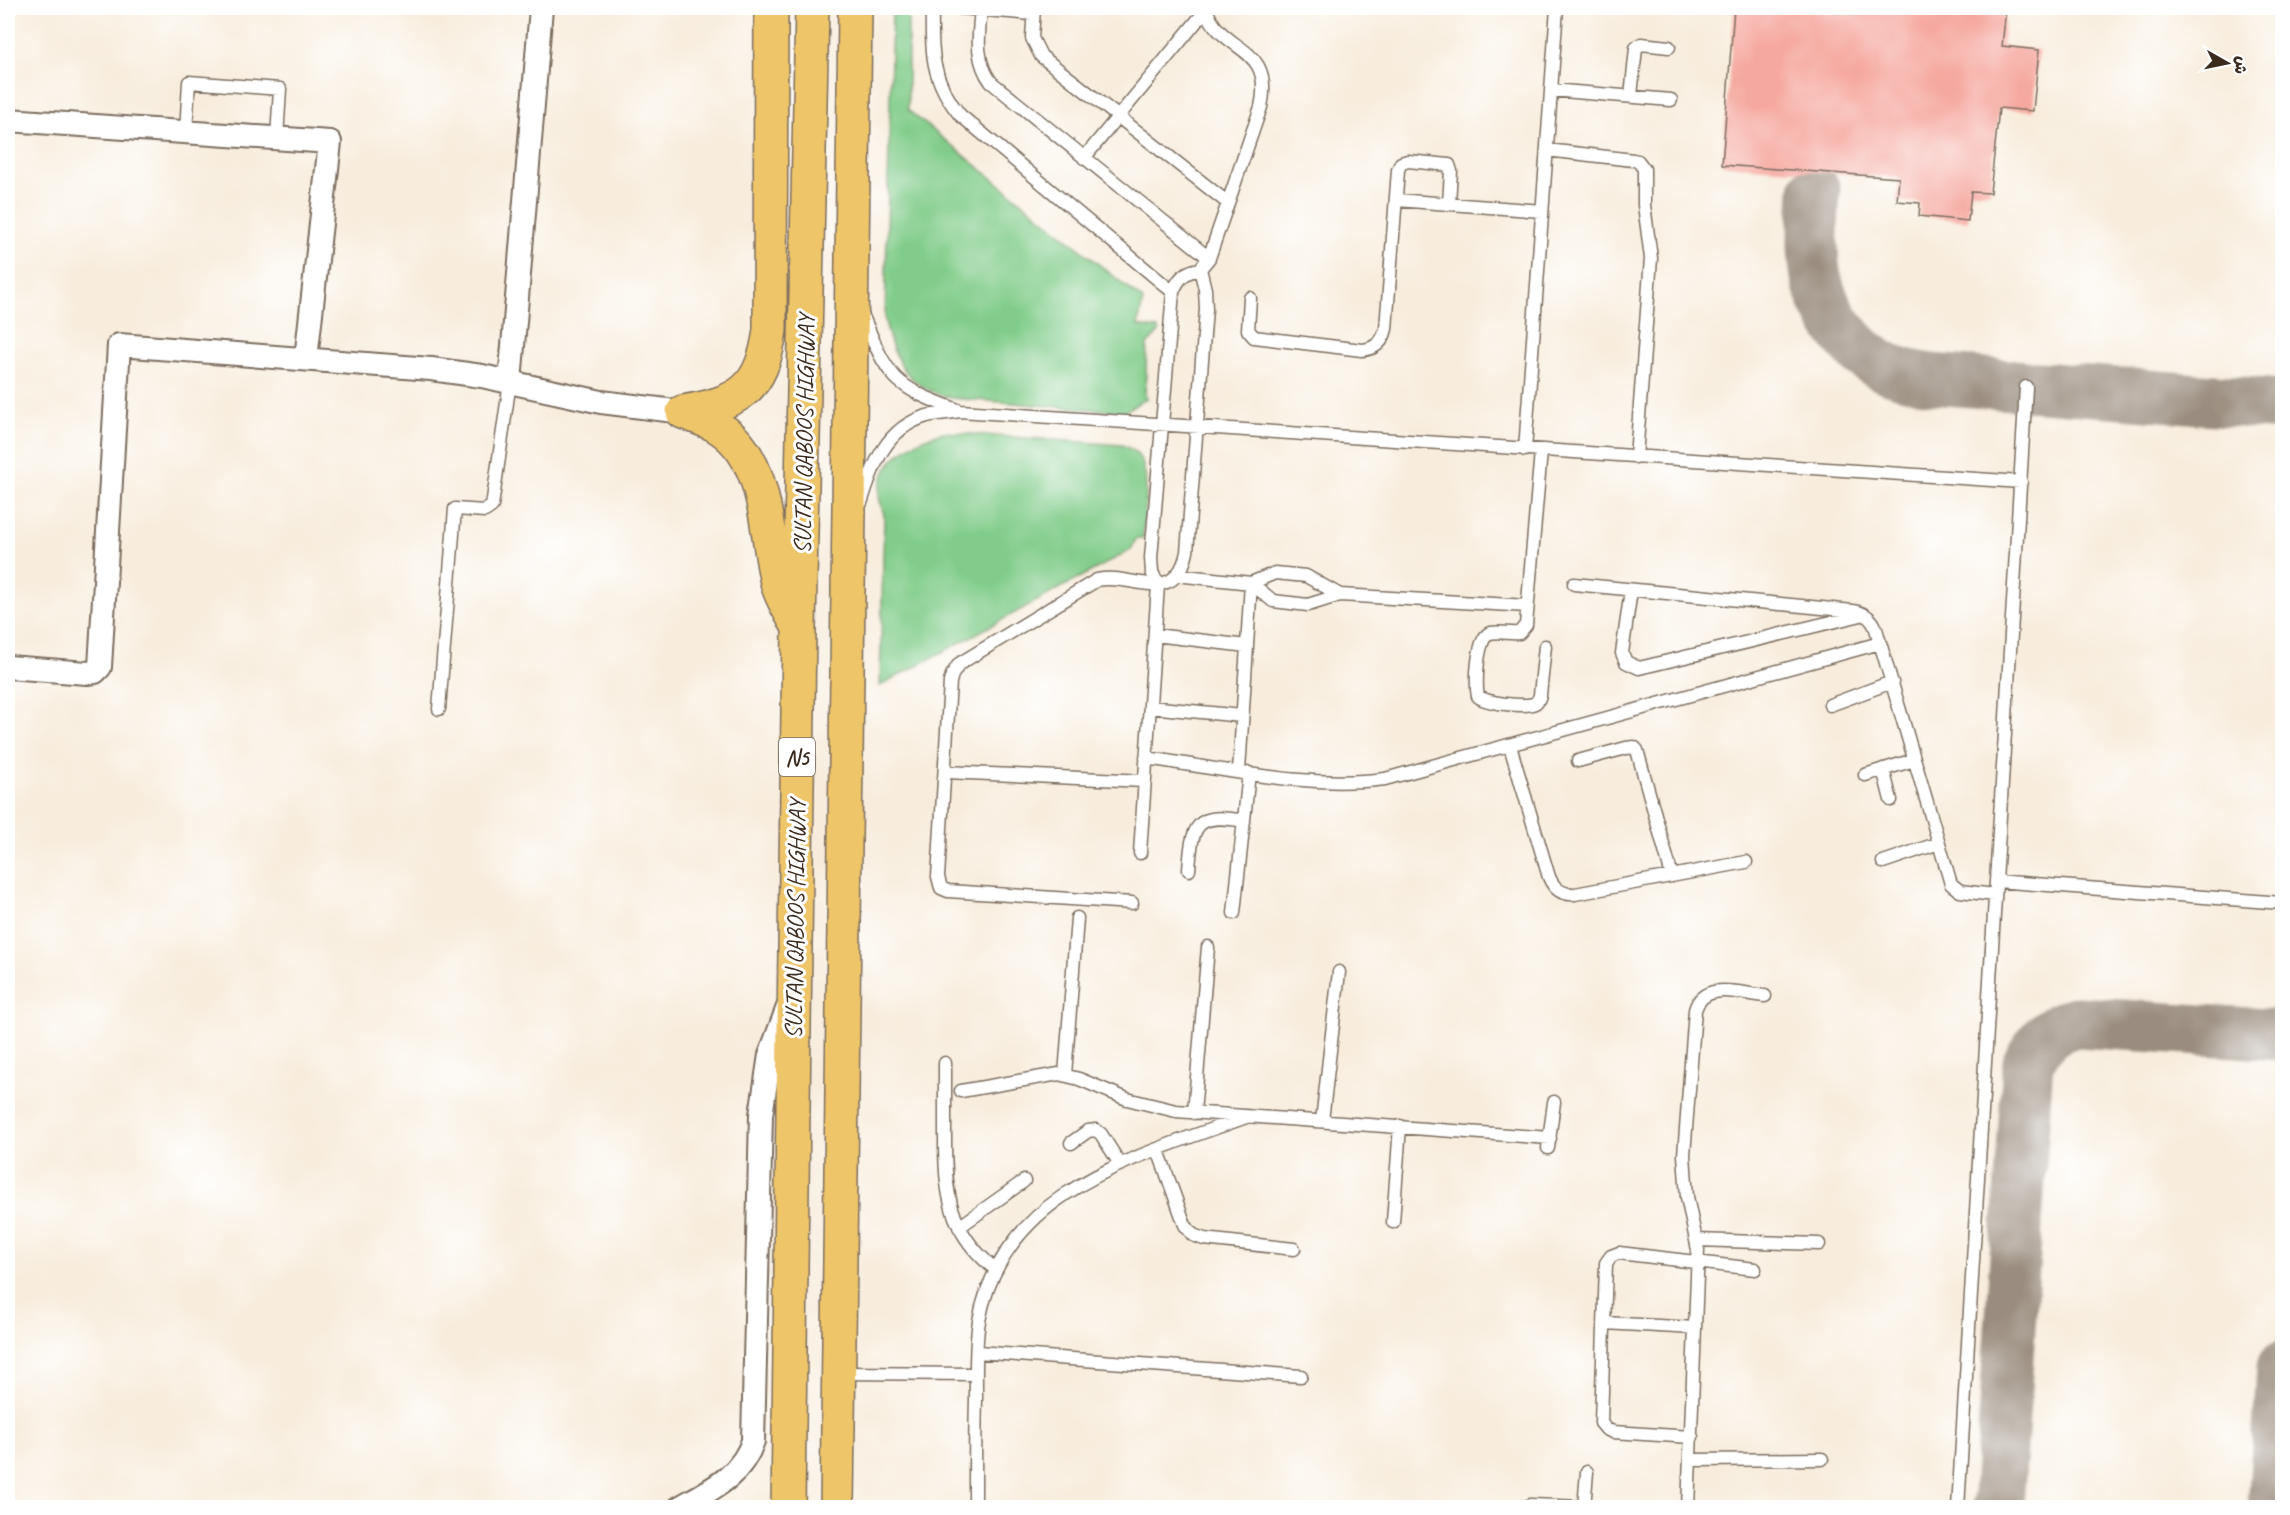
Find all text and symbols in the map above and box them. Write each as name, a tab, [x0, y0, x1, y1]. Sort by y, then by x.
north arrow	[2197, 33, 2257, 93]
text: ش	[2230, 55, 2252, 75]
street label: SULTAN QABOOS HIGHWAY	[787, 311, 821, 554]
road number: N5	[779, 738, 815, 776]
street label: SULTAN QABOOS HIGHWAY	[778, 796, 812, 1039]

